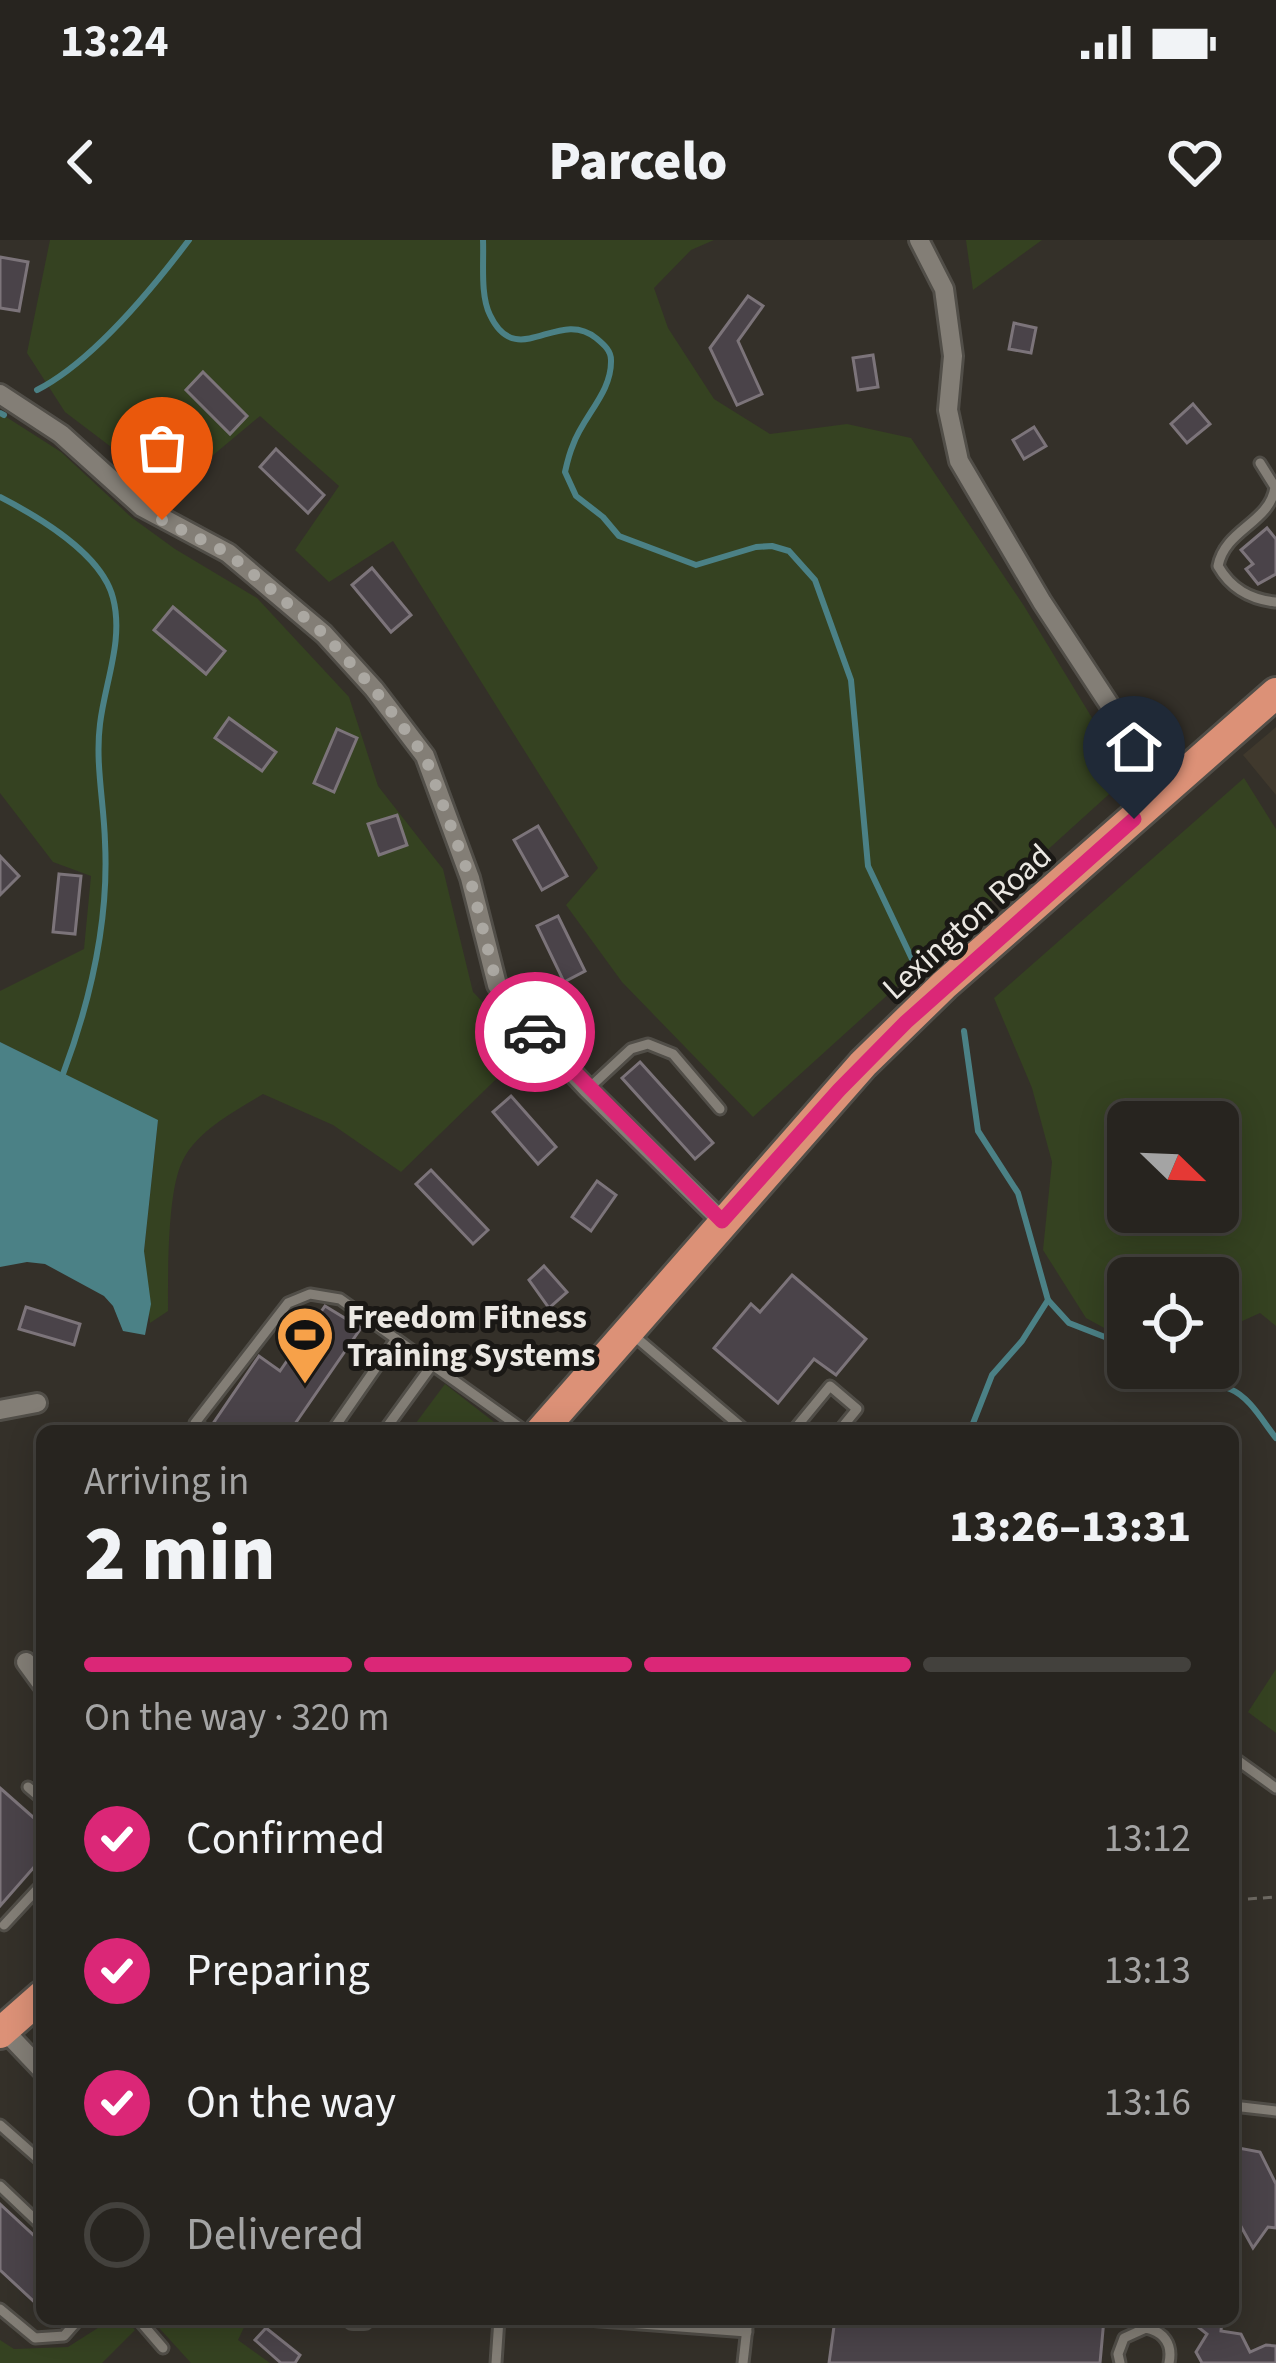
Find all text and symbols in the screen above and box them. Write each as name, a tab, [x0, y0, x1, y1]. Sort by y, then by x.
text: 13:24	[60, 10, 169, 74]
text: Parcelo	[549, 124, 727, 201]
icon: back	[48, 129, 114, 195]
icon: heart	[1162, 129, 1228, 195]
pin	[111, 397, 213, 520]
icon: bag	[129, 415, 195, 481]
pin	[1083, 696, 1185, 819]
icon: home	[1101, 714, 1167, 780]
street label: Lexington Road	[872, 833, 1062, 1011]
courier	[475, 972, 595, 1092]
icon: car	[502, 999, 568, 1065]
north arrow	[1107, 1101, 1239, 1233]
map controls	[1107, 1101, 1239, 1389]
button: locate	[1107, 1257, 1239, 1389]
place label: Freedom Fitness Training Systems	[347, 1294, 595, 1379]
sports icon: Freedom Fitness Training Systems	[274, 1304, 336, 1386]
text: Arriving in	[84, 1454, 249, 1510]
text: 13:26–13:31	[949, 1495, 1191, 1559]
text: 2 min	[84, 1499, 276, 1610]
text: On the way · 320 m	[84, 1690, 390, 1746]
icon: check	[84, 1806, 150, 1872]
text: Confirmed	[186, 1807, 385, 1871]
text: 13:12	[1104, 1811, 1191, 1867]
icon: check	[84, 1938, 150, 2004]
text: Preparing	[186, 1939, 370, 2003]
text: 13:13	[1104, 1943, 1191, 1999]
icon: check	[84, 2070, 150, 2136]
text: On the way	[186, 2071, 396, 2135]
text: 13:16	[1104, 2075, 1191, 2131]
text: Delivered	[186, 2203, 364, 2267]

